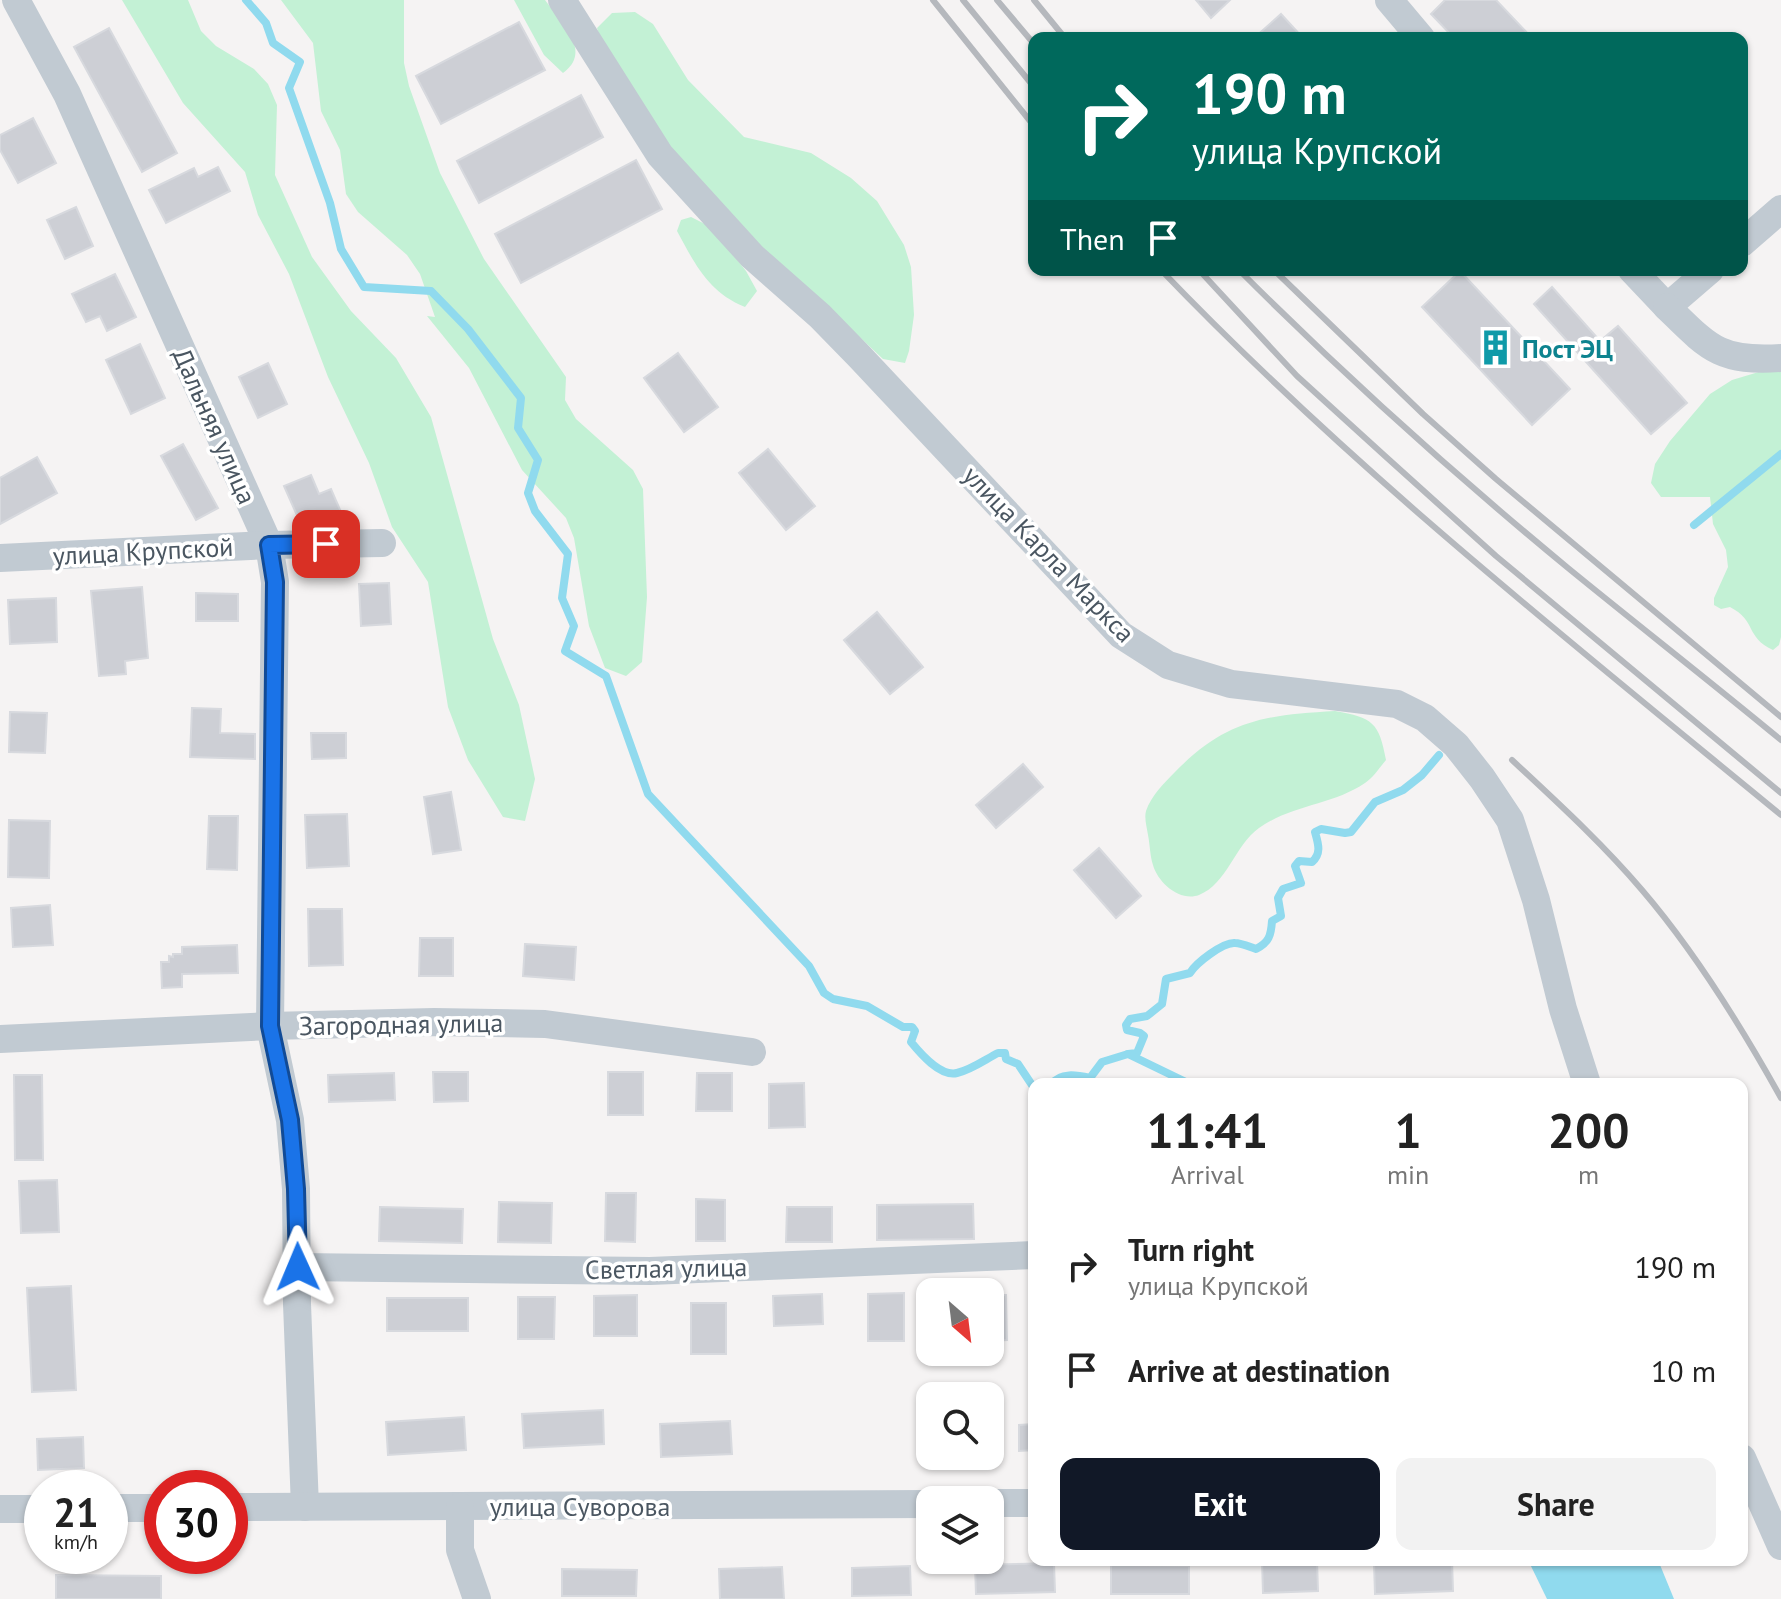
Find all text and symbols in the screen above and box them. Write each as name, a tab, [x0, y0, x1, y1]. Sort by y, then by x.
text: 190 m	[1192, 57, 1347, 129]
icon: right	[1060, 64, 1164, 168]
text: улица Крупской	[1192, 127, 1442, 174]
icon: arrive	[1141, 216, 1185, 260]
text: Then	[1060, 219, 1125, 258]
building icon: Пост ЭЦ	[1477, 329, 1515, 367]
place label: Пост ЭЦ	[1522, 332, 1613, 365]
street label: Дальняя улица	[166, 343, 264, 509]
street label: улица Карла Маркса	[956, 459, 1142, 649]
pin	[292, 510, 360, 578]
icon: arrive	[304, 522, 348, 566]
street label: улица Крупской	[52, 530, 234, 572]
street label: Загородная улица	[299, 1006, 503, 1042]
text: 11:41	[1147, 1099, 1268, 1161]
text: 1	[1394, 1099, 1422, 1161]
text: 200	[1548, 1099, 1629, 1161]
text: Arrival	[1171, 1158, 1244, 1191]
text: min	[1387, 1158, 1429, 1191]
text: m	[1578, 1158, 1599, 1191]
position arrow	[256, 1225, 340, 1309]
text: Turn right	[1128, 1230, 1254, 1269]
icon: right	[1060, 1244, 1104, 1288]
text: 190 m	[1635, 1247, 1716, 1286]
street label: Светлая улица	[585, 1250, 747, 1286]
text: улица Крупской	[1128, 1269, 1309, 1302]
north arrow	[916, 1278, 1004, 1366]
map controls	[916, 1278, 1004, 1574]
icon: arrive	[1060, 1348, 1104, 1392]
text: Arrive at destination	[1128, 1351, 1390, 1390]
text: 10 m	[1651, 1351, 1716, 1390]
button: search	[916, 1382, 1004, 1470]
button: Exit	[1060, 1458, 1380, 1550]
button: Share	[1396, 1458, 1716, 1550]
speed limit sign: 30	[144, 1470, 248, 1574]
text: 21	[53, 1486, 99, 1538]
button: layers	[916, 1486, 1004, 1574]
street label: улица Суворова	[490, 1490, 670, 1523]
text: km/h	[54, 1529, 98, 1555]

